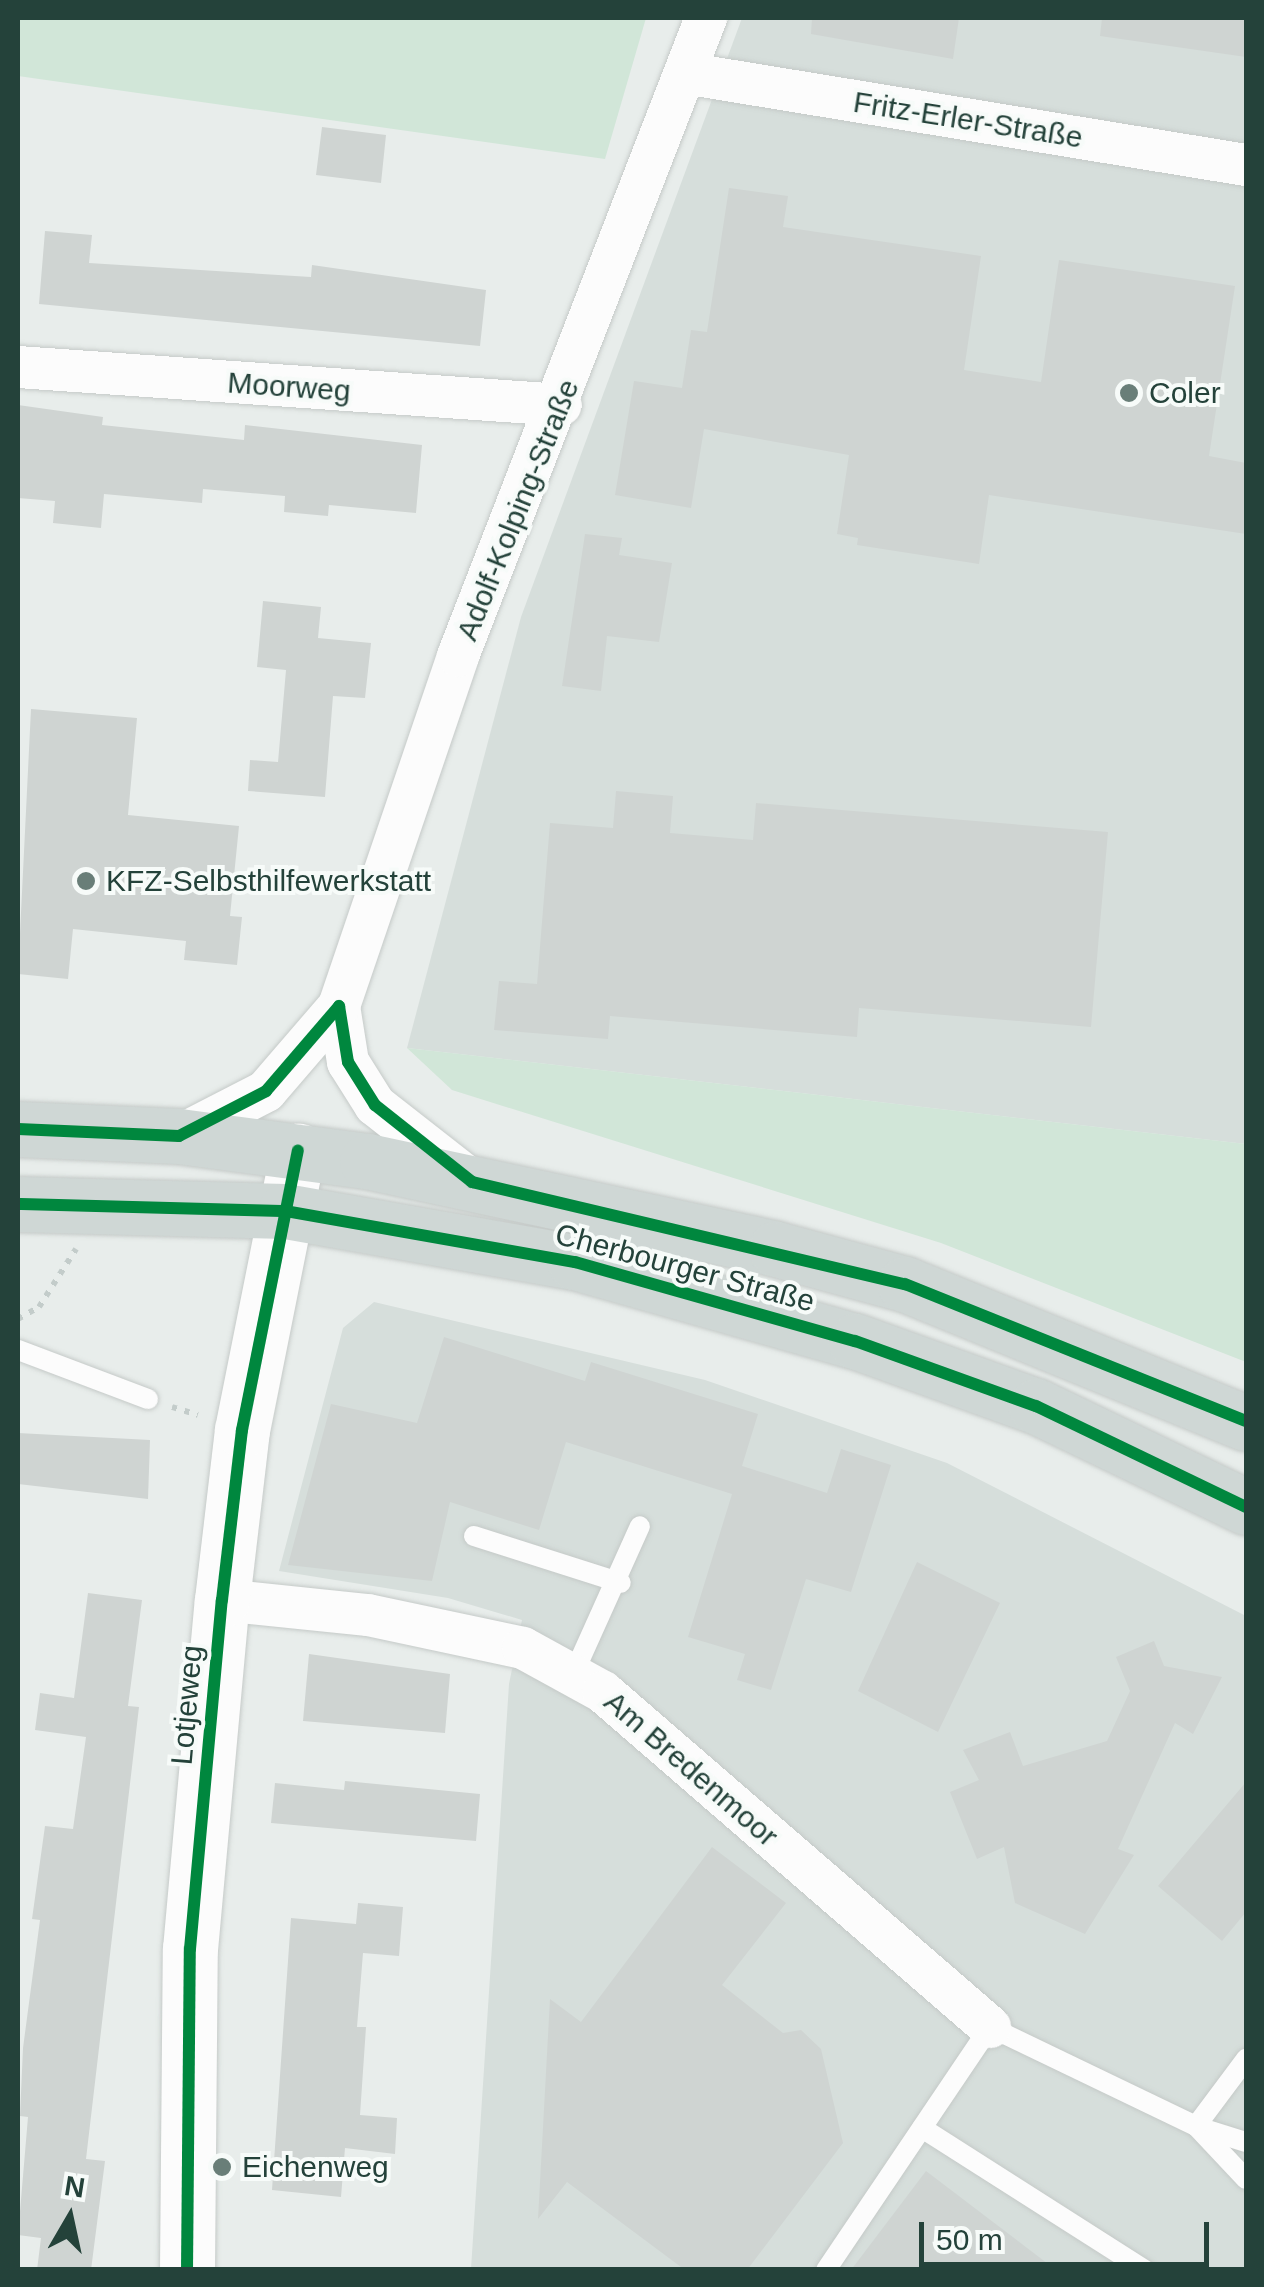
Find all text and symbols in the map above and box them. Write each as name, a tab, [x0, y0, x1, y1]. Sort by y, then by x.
street label: Fritz-Erler-Straße	[851, 84, 1085, 156]
street label: Moorweg	[226, 365, 352, 409]
street label: Adolf-Kolping-Straße	[449, 374, 587, 646]
place label: Coler	[1149, 375, 1221, 411]
marker: Coler	[1118, 382, 1140, 404]
place label: KFZ-Selbsthilfewerkstatt	[106, 863, 431, 899]
marker: KFZ-Selbsthilfewerkstatt	[75, 870, 97, 892]
street label: Cherbourger Straße	[551, 1216, 819, 1320]
street label: Lotjeweg	[164, 1644, 210, 1766]
street label: Am Bredenmoor	[597, 1684, 785, 1854]
place label: Eichenweg	[242, 2149, 389, 2185]
marker: Eichenweg	[211, 2156, 233, 2178]
north arrow	[20, 2167, 120, 2267]
text: N	[62, 2170, 87, 2204]
scale bar	[924, 2202, 1214, 2264]
text: 50 m	[936, 2223, 1003, 2256]

